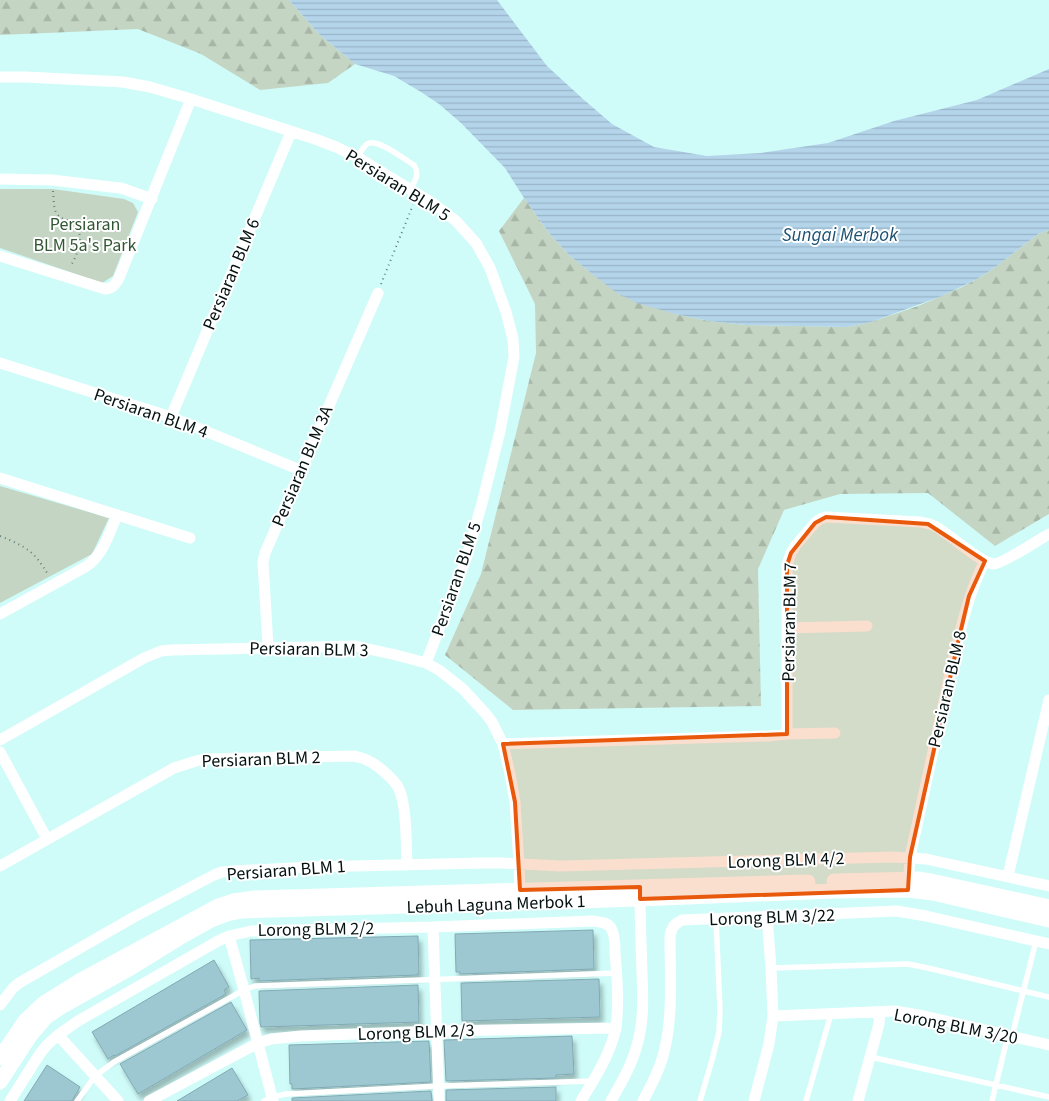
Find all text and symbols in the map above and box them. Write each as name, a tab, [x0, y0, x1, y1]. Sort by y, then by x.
street label: Persiaran BLM 5	[341, 143, 455, 228]
park label: Persiaran BLM 5a's Park	[34, 212, 137, 258]
street label: Persiaran BLM 6	[197, 214, 266, 334]
water label: Sungai Merbok	[782, 222, 899, 249]
street label: Persiaran BLM 4	[90, 382, 211, 445]
street label: Persiaran BLM 3A	[266, 402, 339, 530]
street label: Persiaran BLM 5	[425, 519, 488, 640]
street label: Persiaran BLM 7	[776, 562, 803, 682]
street label: Persiaran BLM 8	[922, 628, 973, 750]
street label: Persiaran BLM 3	[249, 636, 369, 663]
street label: Persiaran BLM 2	[201, 745, 321, 774]
street label: Lorong BLM 4/2	[727, 846, 845, 875]
street label: Persiaran BLM 1	[226, 854, 346, 887]
street label: Lebuh Laguna Merbok 1	[406, 889, 586, 920]
street label: Lorong BLM 3/22	[709, 903, 835, 932]
street label: Lorong BLM 2/2	[257, 916, 375, 943]
street label: Lorong BLM 3/20	[892, 1002, 1020, 1051]
street label: Lorong BLM 2/3	[357, 1018, 475, 1047]

